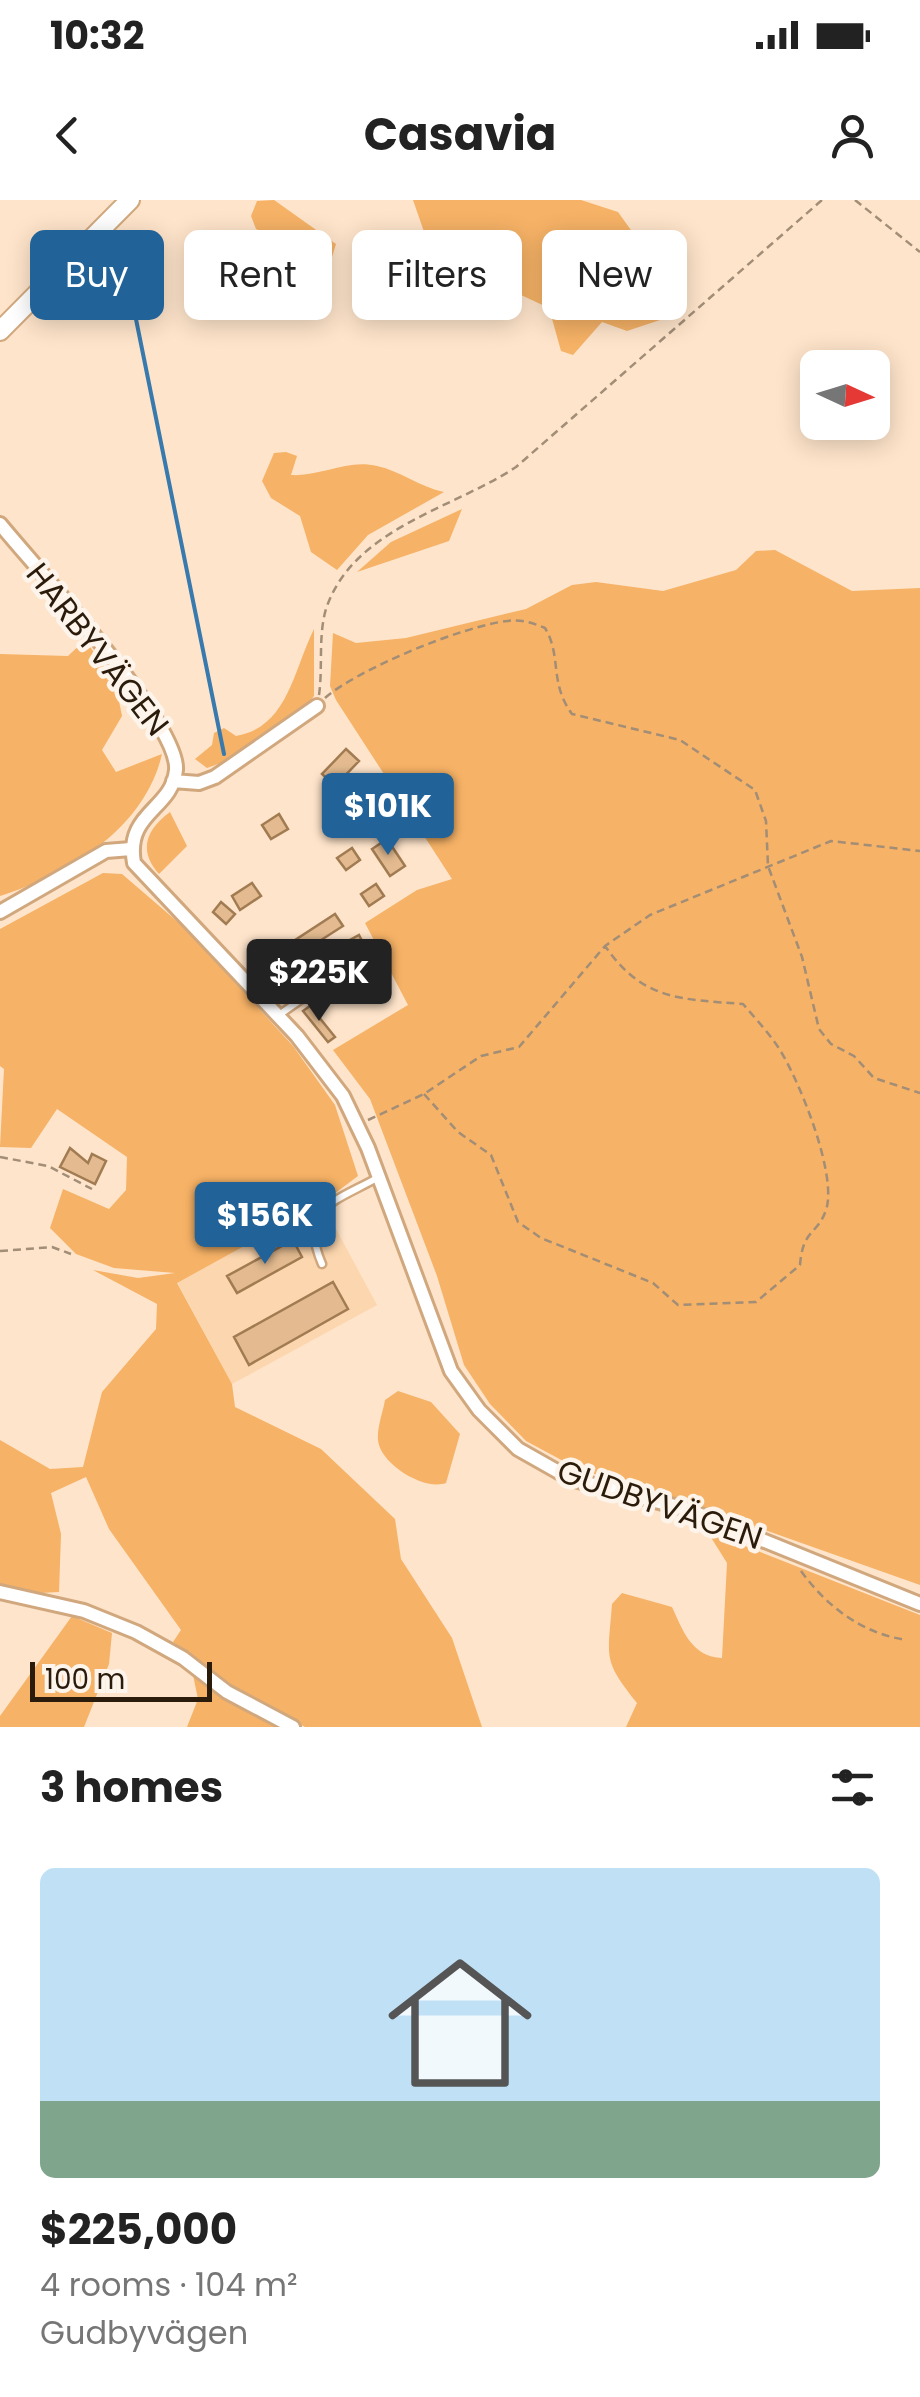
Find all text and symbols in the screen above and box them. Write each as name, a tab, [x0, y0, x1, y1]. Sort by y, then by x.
text: 10:32	[50, 9, 145, 62]
text: Casavia	[364, 103, 556, 166]
icon: back	[40, 108, 95, 163]
icon: person	[825, 108, 880, 163]
chip: Buy	[30, 230, 164, 320]
chip: Rent	[184, 230, 332, 320]
chip: Filters	[352, 230, 522, 320]
chip: New	[542, 230, 687, 320]
north arrow	[800, 350, 890, 440]
map controls	[800, 350, 890, 440]
street label: HARBYVÄGEN	[16, 553, 180, 745]
pin: $101K	[318, 773, 458, 858]
text: $101K	[344, 783, 432, 828]
pin: $225K	[249, 939, 389, 1024]
text: $225K	[269, 949, 369, 994]
pin: $156K	[195, 1182, 335, 1267]
text: $156K	[217, 1192, 313, 1237]
street label: GUDBYVÄGEN	[551, 1448, 769, 1560]
scale bar	[30, 1657, 212, 1702]
text: 100 m	[45, 1660, 125, 1699]
text: 3 homes	[40, 1758, 223, 1817]
icon: filters	[825, 1760, 880, 1815]
icon: home	[370, 1933, 550, 2113]
text: $225,000	[40, 2200, 237, 2259]
text: 4 rooms · 104 m²	[40, 2262, 298, 2307]
text: Gudbyvägen	[40, 2310, 248, 2355]

